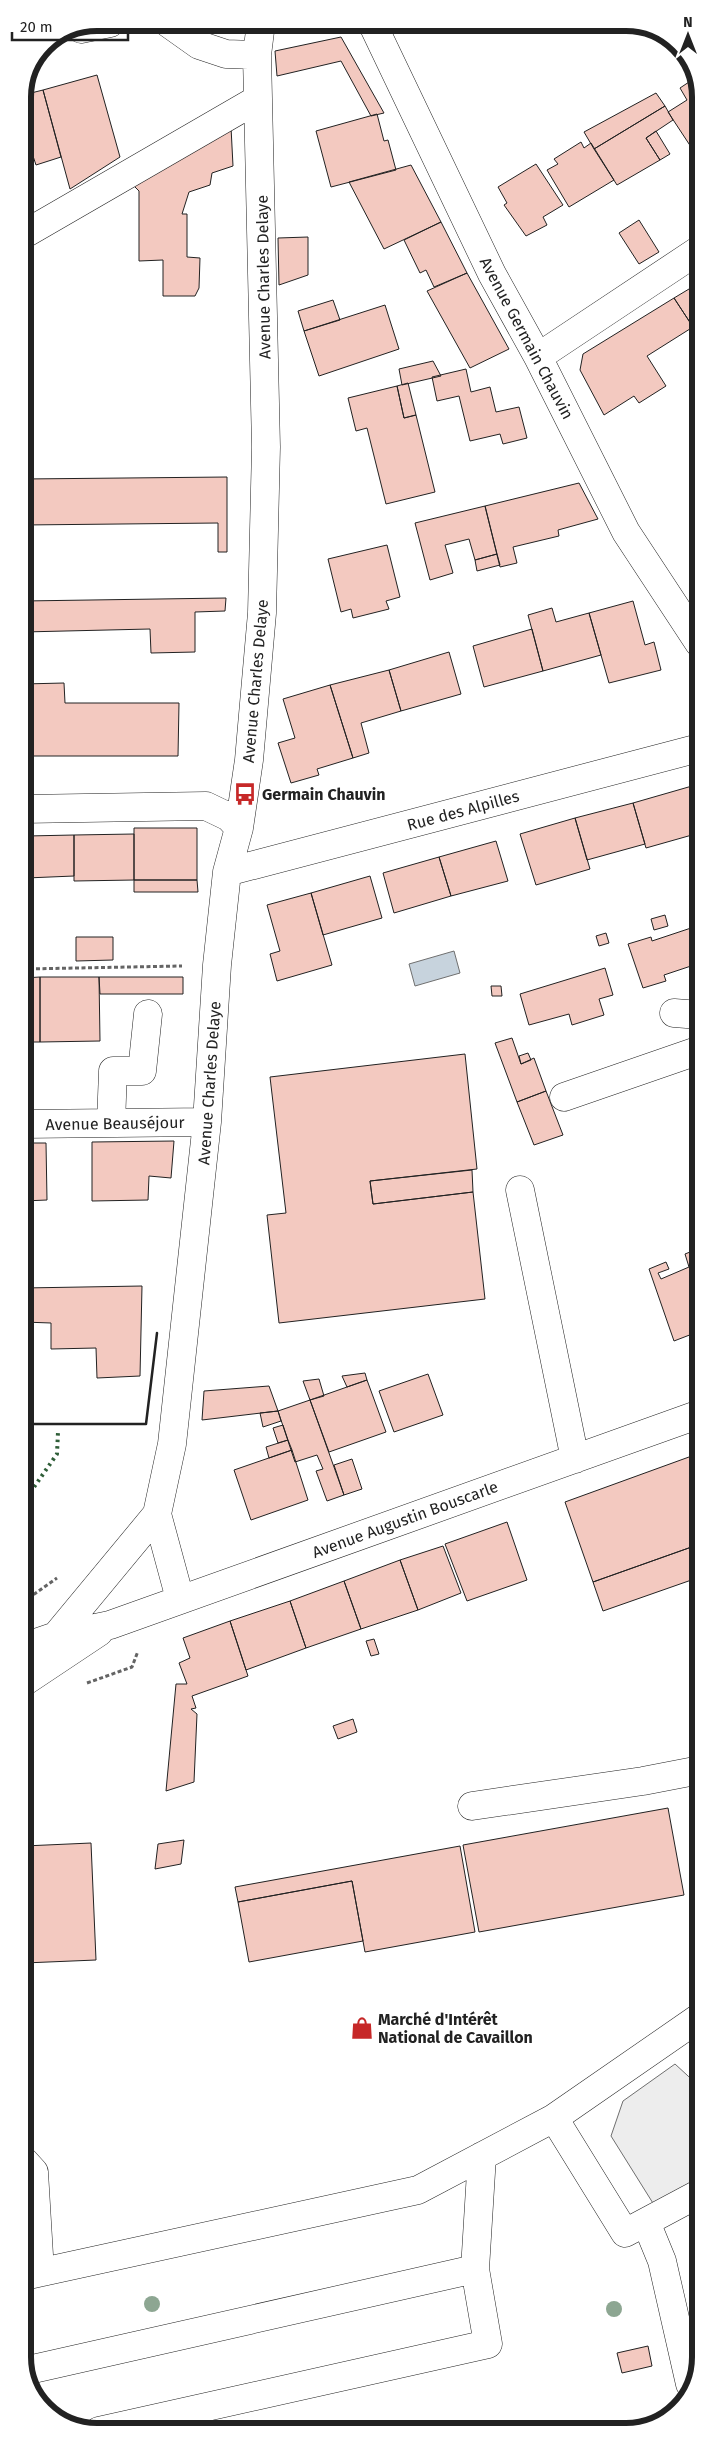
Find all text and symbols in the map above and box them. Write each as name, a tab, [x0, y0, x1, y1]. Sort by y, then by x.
scale bar	[12, 10, 129, 42]
north arrow	[663, 10, 713, 60]
text: N	[683, 14, 693, 31]
text: 20 m	[20, 18, 53, 36]
street label: Avenue Charles Delaye	[253, 195, 274, 359]
street label: Avenue Germain Chauvin	[476, 254, 577, 423]
street label: Avenue Charles Delaye	[239, 598, 272, 764]
bus stop icon: Germain Chauvin	[232, 781, 258, 807]
place label: Germain Chauvin	[262, 785, 386, 804]
street label: Rue des Alpilles	[405, 786, 521, 835]
street label: Avenue Charles Delaye	[194, 1001, 225, 1166]
street label: Avenue Beauséjour	[45, 1113, 186, 1134]
street label: Avenue Augustin Bouscarle	[310, 1477, 501, 1562]
place label: Marché d'Intérêt National de Cavaillon	[378, 2010, 533, 2047]
shop icon: Marché d'Intérêt National de Cavaillon	[349, 2015, 375, 2041]

